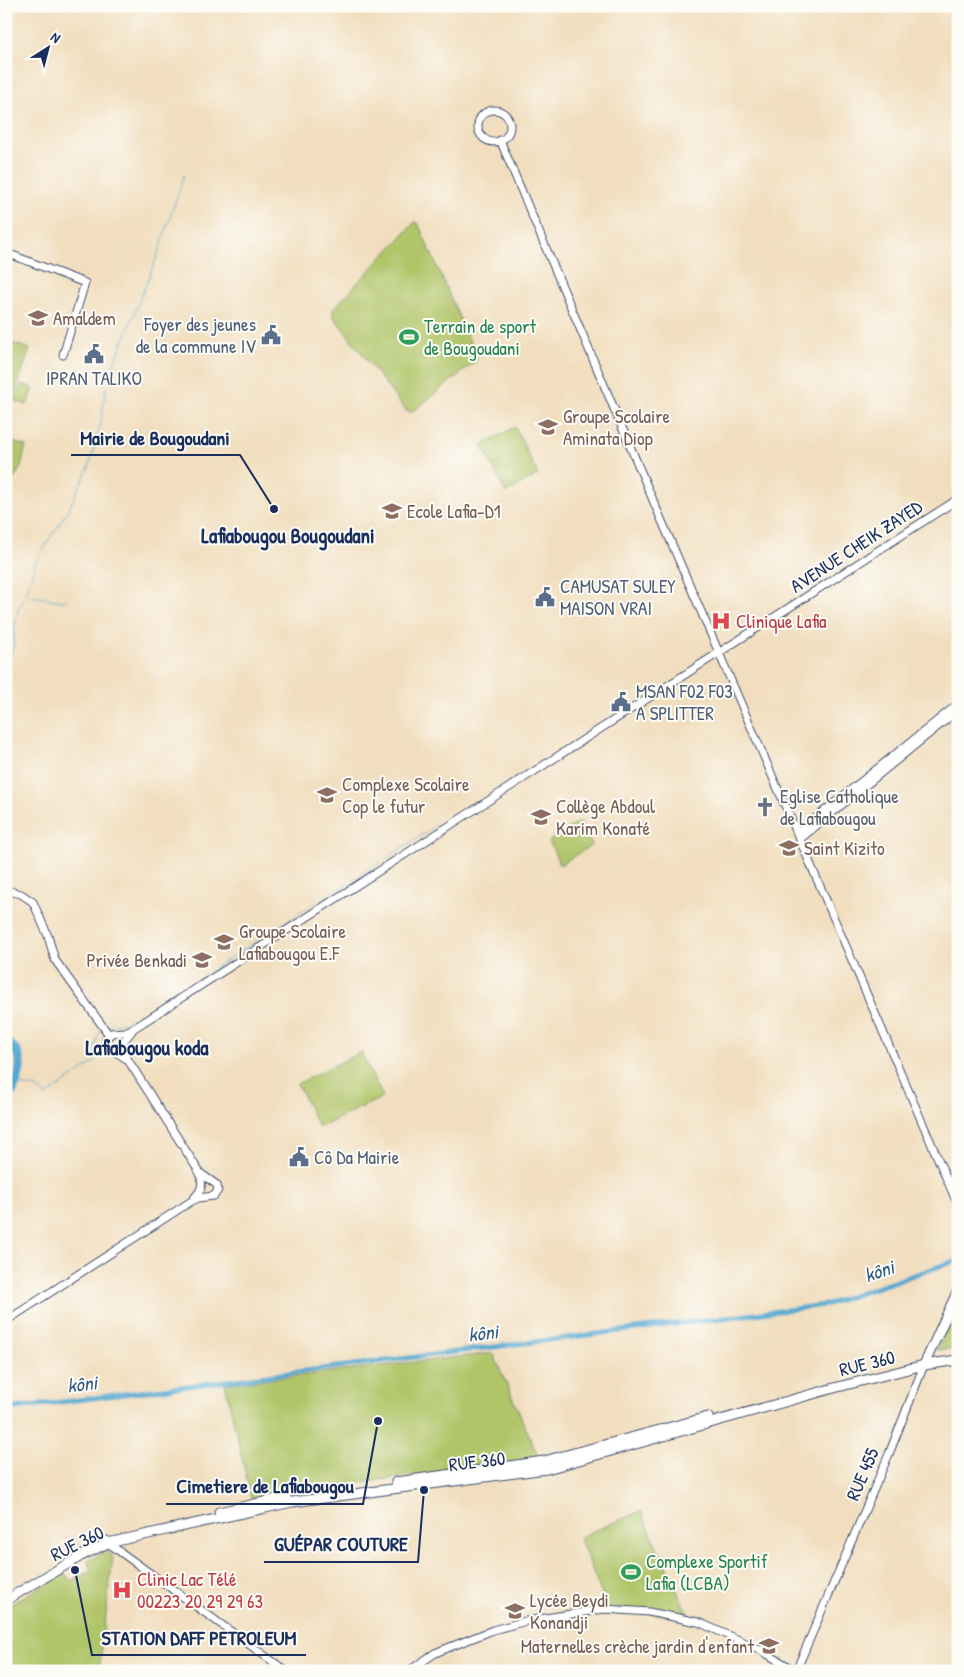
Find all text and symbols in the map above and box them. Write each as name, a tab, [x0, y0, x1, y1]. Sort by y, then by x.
north arrow	[22, 22, 72, 72]
text: N	[47, 27, 65, 47]
place label: Amaldem	[53, 305, 116, 331]
school or university icon: Amaldem	[27, 307, 49, 329]
place label: Foyer des jeunes de la commune IV	[136, 311, 256, 359]
place label: Terrain de sport de Bougoudani	[424, 313, 537, 361]
public building icon: Foyer des jeunes de la commune IV	[260, 324, 282, 346]
sports icon: Terrain de sport de Bougoudani	[398, 326, 420, 348]
public building icon: IPRAN TALIKO	[83, 343, 105, 365]
place label: IPRAN TALIKO	[46, 365, 142, 391]
place label: Groupe Scolaire Aminata Diop	[563, 403, 671, 451]
school or university icon: Groupe Scolaire Aminata Diop	[537, 416, 559, 438]
callout: Mairie de Bougoudani	[71, 420, 240, 455]
text: Mairie de Bougoudani	[80, 424, 230, 452]
street label: AVENUE CHEIK ZAYED	[785, 493, 927, 599]
place label: Ecole Lafia-D1	[407, 498, 501, 524]
school or university icon: Ecole Lafia-D1	[381, 500, 403, 522]
district label: Lafiabougou Bougoudani	[201, 521, 375, 551]
place label: CAMUSAT SULEY MAISON VRAI	[560, 573, 676, 621]
public building icon: CAMUSAT SULEY MAISON VRAI	[534, 586, 556, 608]
place label: Clinique Lafia	[736, 608, 827, 634]
hospital icon: Clinique Lafia	[710, 610, 732, 632]
place label: MSAN F02 F03 A SPLITTER	[636, 678, 733, 726]
public building icon: MSAN F02 F03 A SPLITTER	[610, 691, 632, 713]
place label: Complexe Scolaire Cop le futur	[342, 771, 470, 819]
place label: Eglise Catholique de Lafiabougou	[780, 783, 899, 831]
school or university icon: Complexe Scolaire Cop le futur	[316, 784, 338, 806]
place label: Collège Abdoul Karim Konaté	[556, 793, 656, 841]
church icon: Eglise Catholique de Lafiabougou	[754, 796, 776, 818]
school or university icon: Collège Abdoul Karim Konaté	[530, 806, 552, 828]
place label: Saint Kizito	[804, 835, 885, 861]
school or university icon: Saint Kizito	[778, 837, 800, 859]
place label: Groupe Scolaire Lafiabougou E.F	[239, 918, 347, 966]
school or university icon: Groupe Scolaire Lafiabougou E.F	[213, 931, 235, 953]
place label: Privée Benkadi	[86, 947, 187, 973]
school or university icon: Privée Benkadi	[191, 949, 213, 971]
district label: Lafiabougou koda	[86, 1033, 209, 1063]
place label: Cô Da Mairie	[314, 1144, 400, 1170]
public building icon: Cô Da Mairie	[288, 1146, 310, 1168]
water label: kôni	[860, 1252, 900, 1288]
water label: kôni	[466, 1317, 502, 1348]
street label: RUE 360	[836, 1344, 898, 1382]
water label: kôni	[65, 1368, 101, 1399]
street label: RUE 455	[839, 1444, 885, 1504]
street label: RUE 360	[447, 1445, 507, 1477]
callout: Cimetiere de Lafiabougou	[166, 1469, 363, 1504]
text: Cimetiere de Lafiabougou	[176, 1472, 355, 1500]
street label: RUE 360	[46, 1519, 108, 1567]
callout: GUÉPAR COUTURE	[264, 1527, 418, 1562]
text: GUÉPAR COUTURE	[274, 1530, 408, 1557]
place label: Complexe Sportif Lafia (LCBA)	[646, 1548, 768, 1596]
sports icon: Complexe Sportif Lafia (LCBA)	[620, 1561, 642, 1583]
place label: Clinic Lac Télé 00223 20 29 29 63	[137, 1566, 263, 1614]
hospital icon: Clinic Lac Télé 00223 20 29 29 63	[111, 1579, 133, 1601]
place label: Lycée Beydi Konandji	[530, 1587, 609, 1635]
school or university icon: Lycée Beydi Konandji	[504, 1600, 526, 1622]
callout: STATION DAFF PETROLEUM	[92, 1620, 306, 1655]
text: STATION DAFF PETROLEUM	[102, 1624, 296, 1651]
place label: Maternelles crèche jardin d'enfant	[521, 1633, 754, 1659]
school or university icon: Maternelles crèche jardin d'enfant	[758, 1635, 780, 1657]

